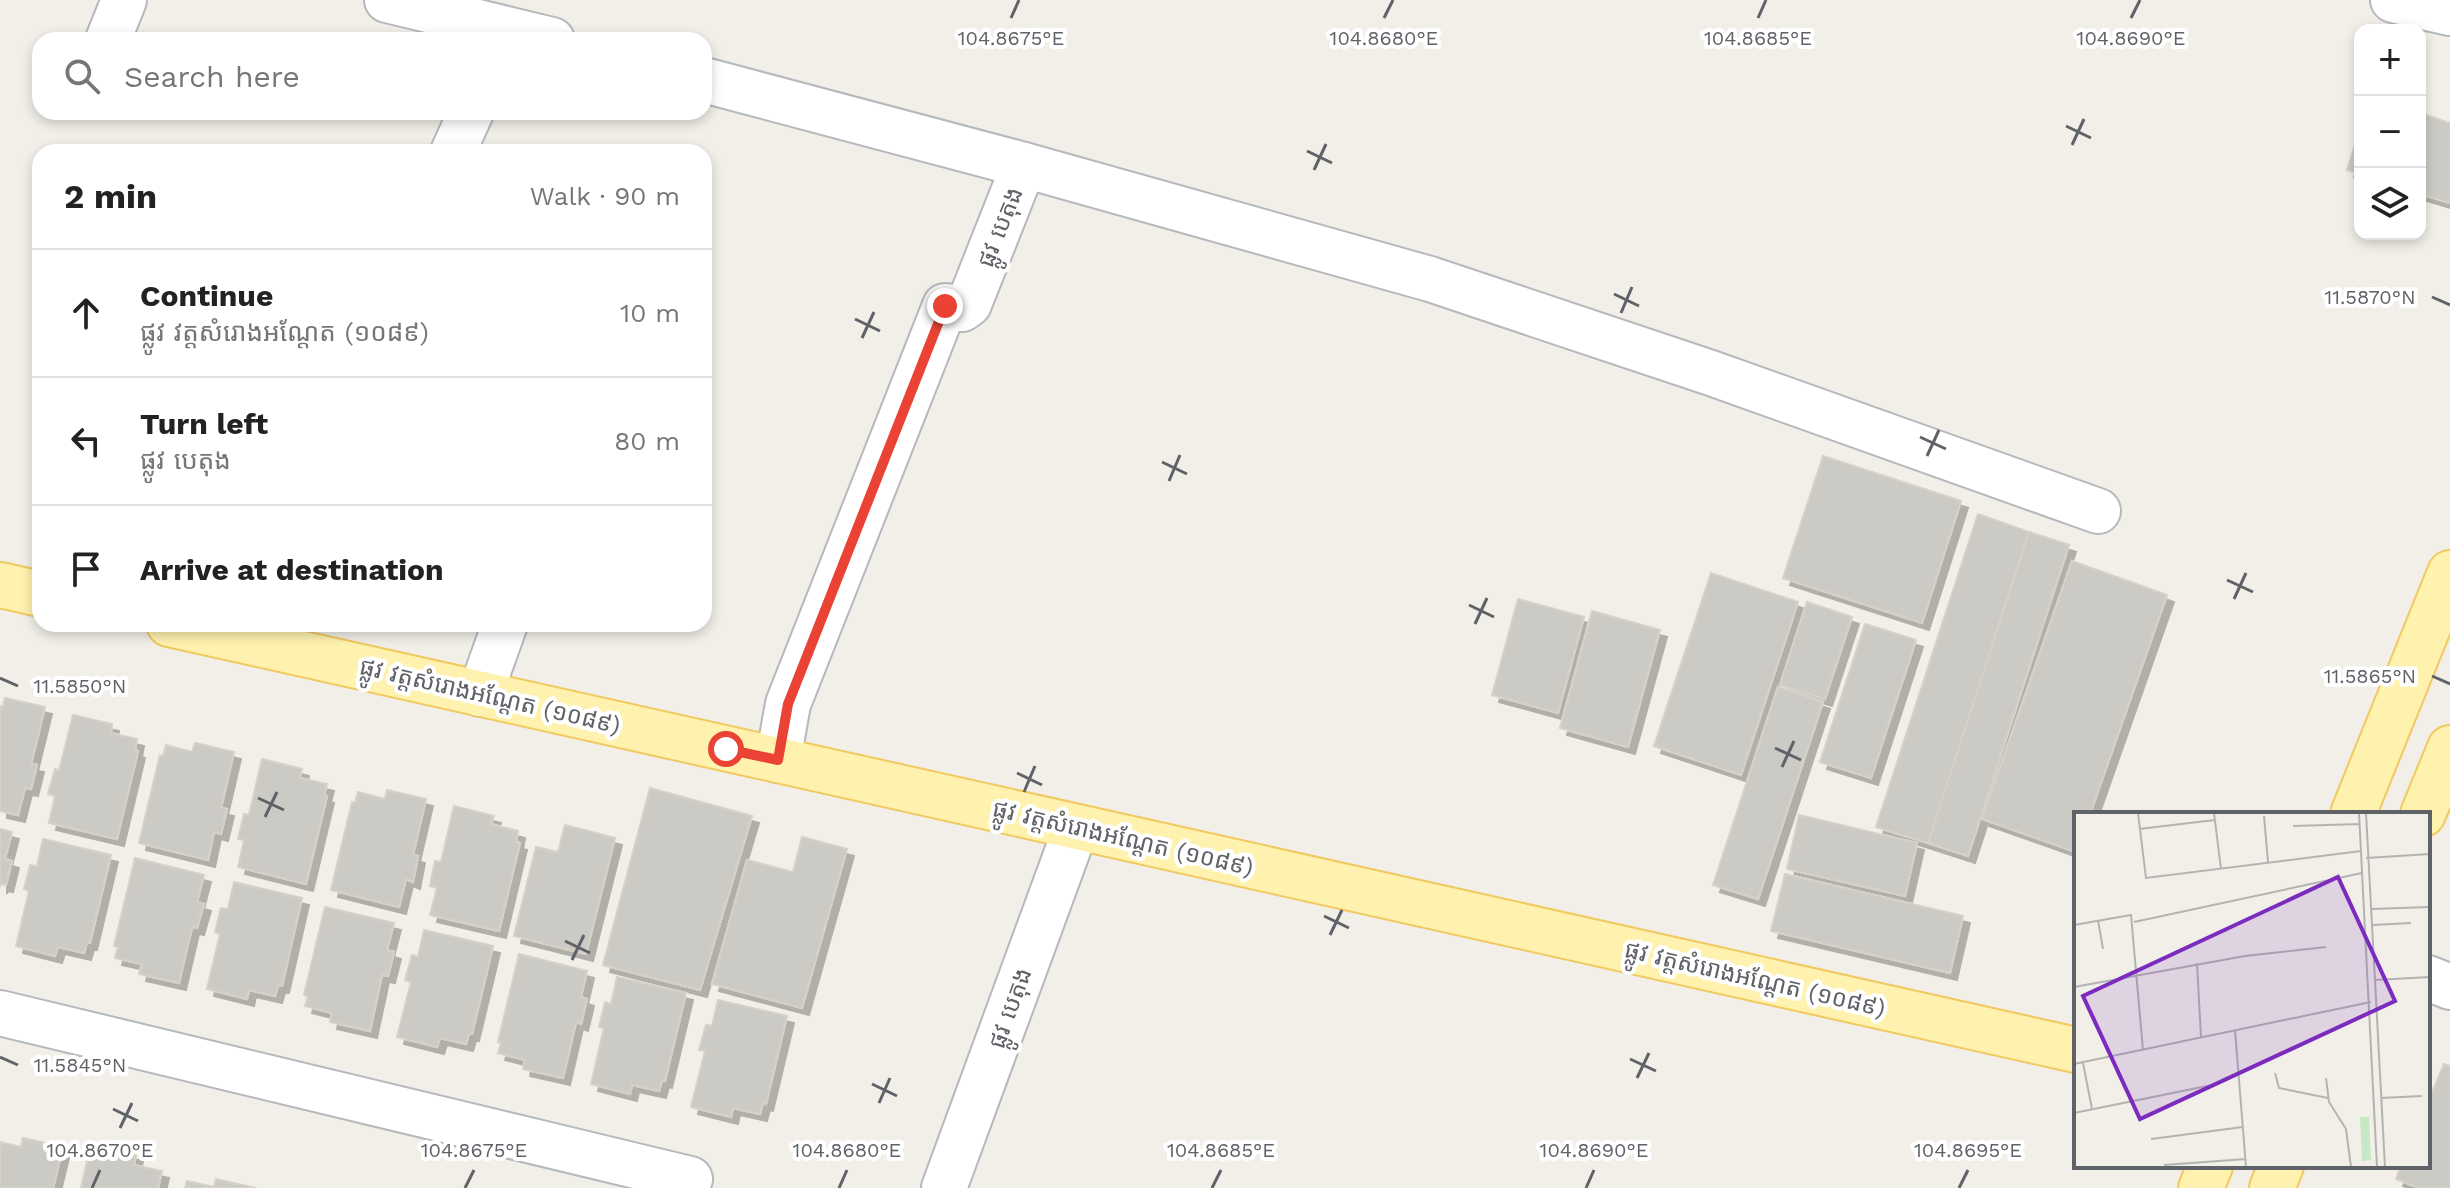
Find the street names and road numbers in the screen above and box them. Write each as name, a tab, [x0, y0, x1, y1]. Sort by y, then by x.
street label: ផ្លូវ បេតុង	[971, 183, 1036, 274]
street label: ផ្លូវ វត្តសំរោងអណ្ដែត (១០៨៩)	[355, 652, 623, 748]
street label: ផ្លូវ វត្តសំរោងអណ្ដែត (១០៨៩)	[988, 794, 1256, 890]
street label: ផ្លូវ វត្តសំរោងអណ្ដែត (១០៨៩)	[1620, 935, 1888, 1031]
street label: ផ្លូវ បេតុង	[982, 964, 1045, 1055]

